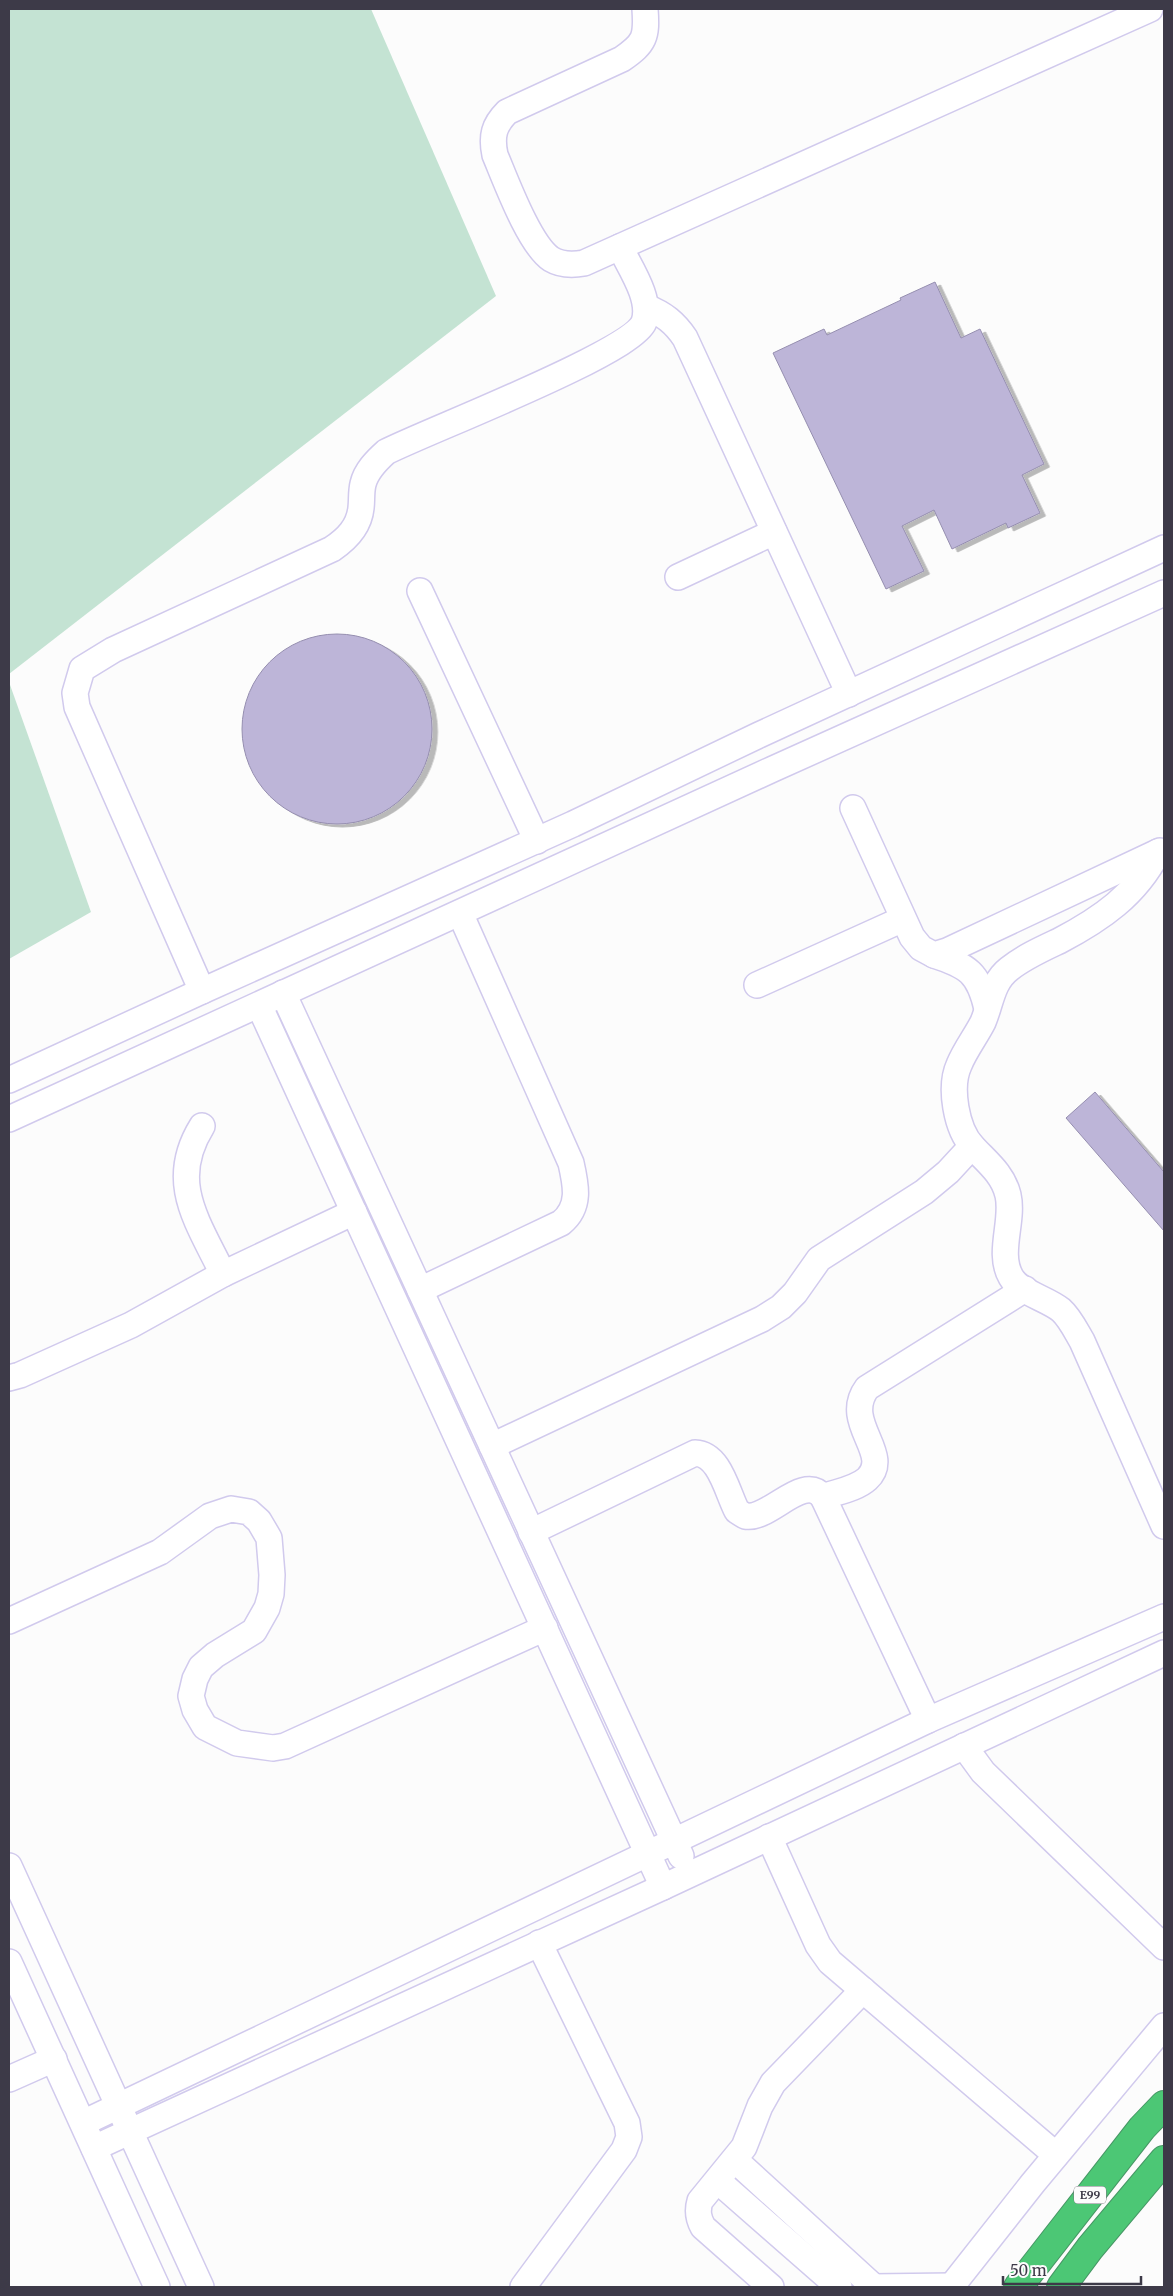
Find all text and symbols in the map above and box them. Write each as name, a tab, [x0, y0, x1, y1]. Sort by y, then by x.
road number: E99	[1074, 2186, 1106, 2204]
scale bar	[1003, 2254, 1140, 2286]
text: 50 m	[1010, 2261, 1047, 2280]

